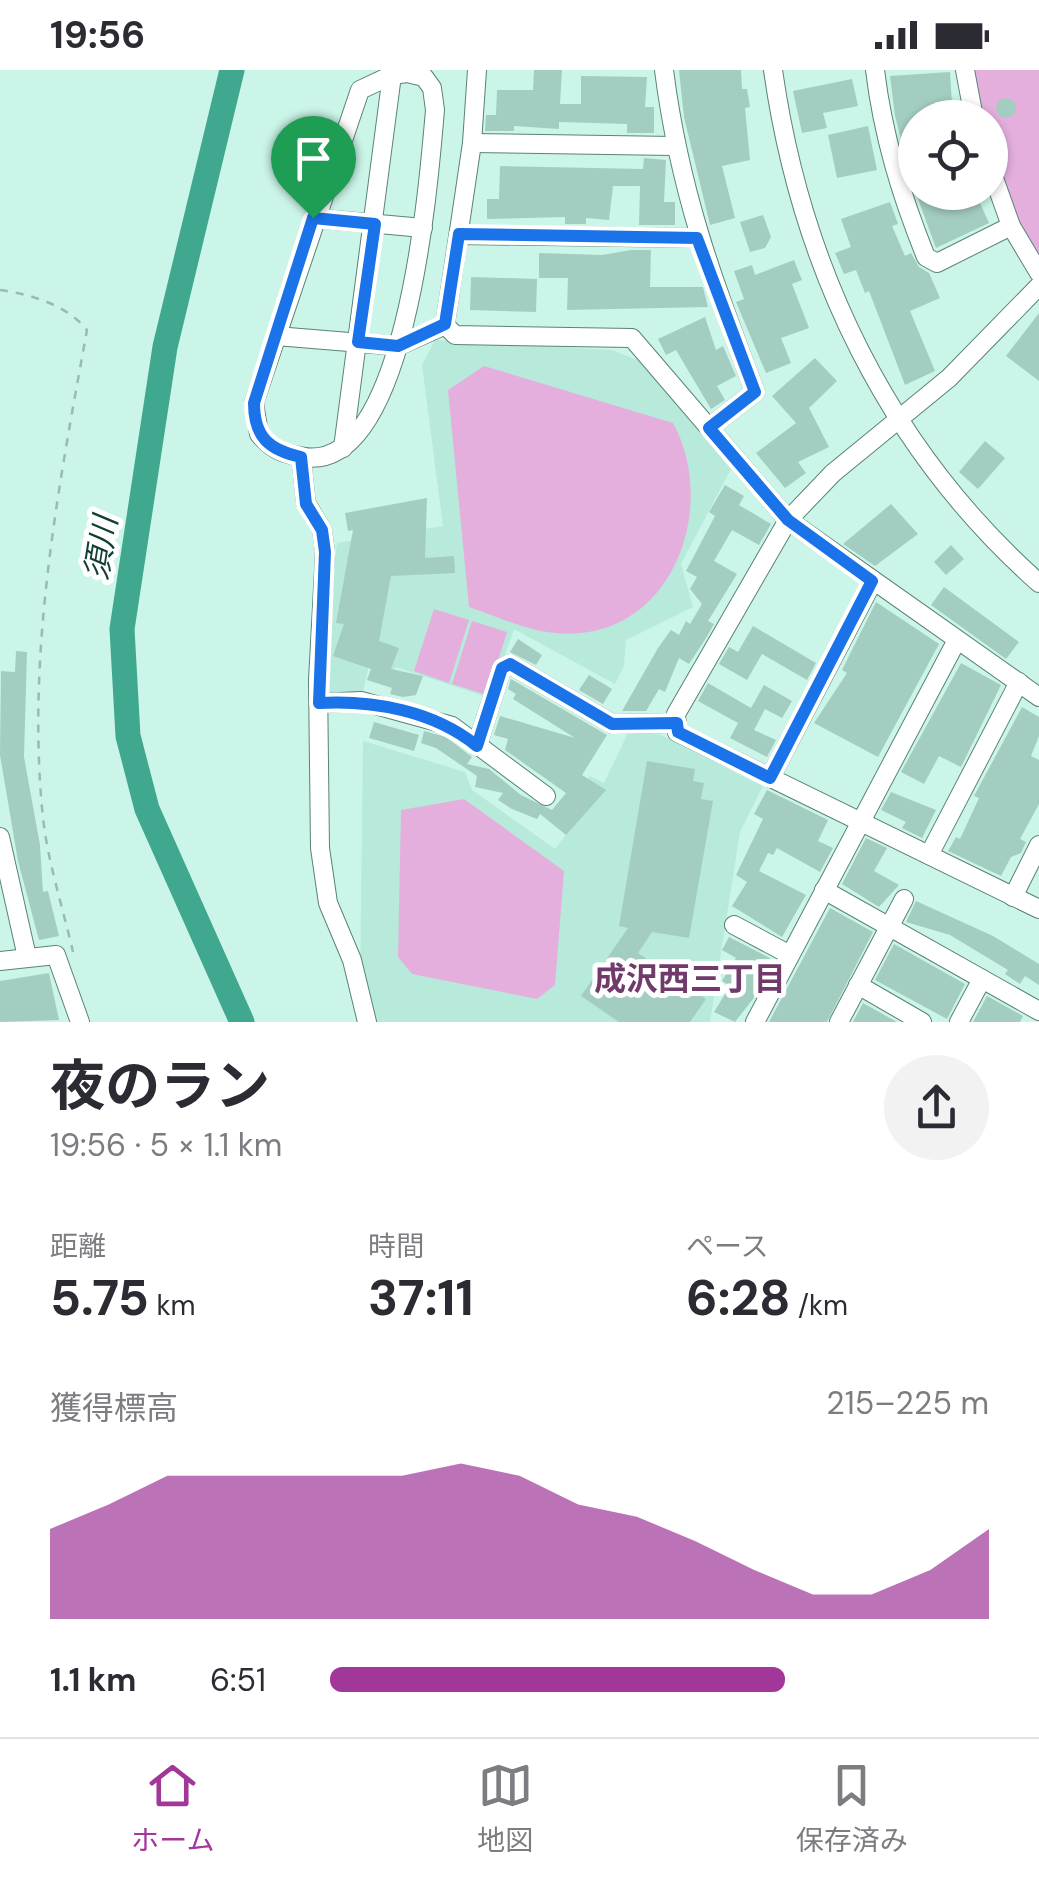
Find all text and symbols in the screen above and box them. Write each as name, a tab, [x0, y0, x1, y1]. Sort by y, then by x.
text: 19:56	[50, 10, 145, 60]
map controls	[898, 100, 1008, 210]
button: locate	[898, 100, 1008, 210]
pin	[271, 116, 356, 219]
icon: arrive	[286, 131, 341, 186]
water label: 須川	[75, 510, 127, 583]
district label: 成沢西三丁目	[594, 958, 786, 1000]
text: 夜のラン	[50, 1050, 270, 1122]
button: share	[884, 1055, 989, 1160]
text: 19:56 · 5 × 1.1 km	[50, 1124, 282, 1166]
text: 距離	[50, 1228, 106, 1265]
text: 時間	[368, 1228, 424, 1265]
text: ペース	[686, 1228, 769, 1265]
text: 5.75	[50, 1265, 149, 1331]
text: 37:11	[368, 1265, 474, 1331]
text: 6:28	[686, 1265, 791, 1331]
text: km	[149, 1287, 195, 1324]
text: /km	[791, 1287, 848, 1324]
text: 215–225 m	[826, 1382, 989, 1424]
text: 獲得標高	[50, 1387, 178, 1429]
text: 1.1 km	[50, 1659, 136, 1701]
text: 6:51	[210, 1659, 266, 1701]
tab: ホーム	[131, 1758, 214, 1859]
tab: 地図	[477, 1758, 533, 1859]
tab: 保存済み	[796, 1758, 908, 1859]

